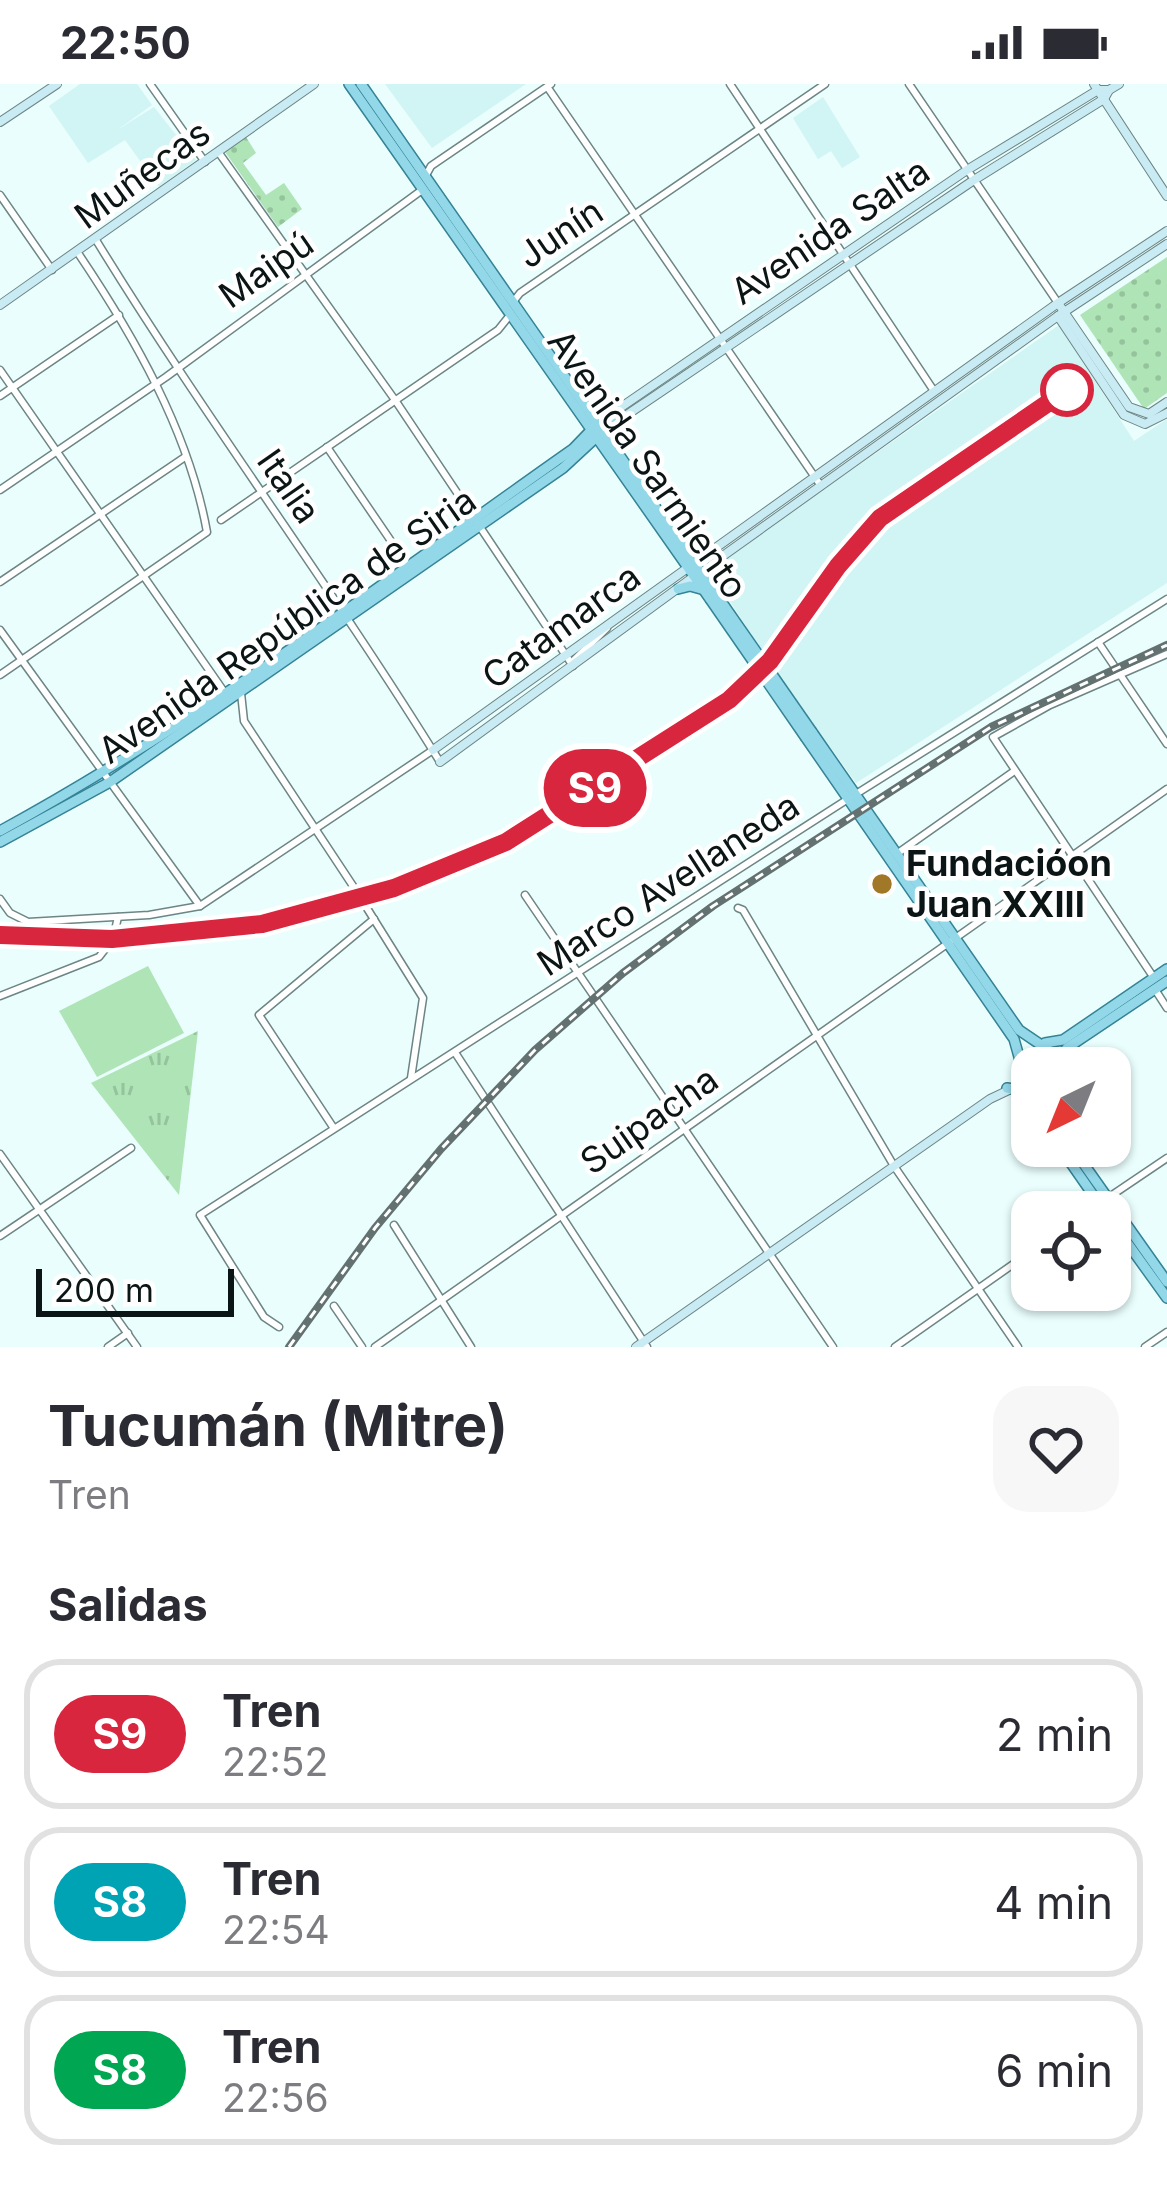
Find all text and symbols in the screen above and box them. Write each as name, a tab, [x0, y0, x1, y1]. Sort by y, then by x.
text: 22:50	[60, 15, 191, 70]
street label: Muñecas	[66, 110, 218, 238]
street label: Avenida Salta	[722, 148, 938, 314]
street label: Junín	[509, 189, 611, 277]
street label: Maipú	[210, 221, 322, 317]
street label: Avenida Sarmiento	[539, 321, 757, 607]
unlabelled marker	[1042, 365, 1092, 415]
street label: Italia	[248, 441, 330, 531]
street label: Avenida República de Siria	[90, 478, 484, 772]
street label: Catamarca	[473, 554, 649, 698]
line badge: S9	[541, 749, 649, 827]
text: S9	[568, 762, 622, 813]
street label: Marco Avellaneda	[529, 783, 807, 985]
place label: Fundacióon Juan XXIII	[906, 841, 1112, 926]
marker: Fundacióon Juan XXIII	[869, 871, 895, 897]
north arrow	[1011, 1047, 1131, 1167]
map controls	[1011, 1047, 1131, 1311]
street label: Suipacha	[572, 1057, 726, 1183]
button: locate	[1011, 1191, 1131, 1311]
scale bar	[36, 1263, 234, 1316]
text: 200 m	[54, 1270, 154, 1310]
button: heart	[993, 1386, 1119, 1512]
text: Tucumán (Mitre)	[48, 1391, 508, 1460]
text: Tren	[48, 1471, 131, 1518]
text: Salidas	[48, 1577, 208, 1632]
text: Tren	[222, 1683, 322, 1738]
text: 2 min	[996, 1707, 1113, 1762]
text: S9	[93, 1708, 147, 1759]
text: 22:52	[222, 1738, 328, 1785]
text: Tren	[222, 1851, 322, 1906]
text: 4 min	[994, 1875, 1113, 1930]
text: S8	[93, 1876, 147, 1927]
text: 22:54	[222, 1906, 330, 1953]
text: Tren	[222, 2019, 322, 2074]
text: 6 min	[996, 2043, 1113, 2098]
text: S8	[93, 2044, 147, 2095]
text: 22:56	[222, 2074, 329, 2121]

